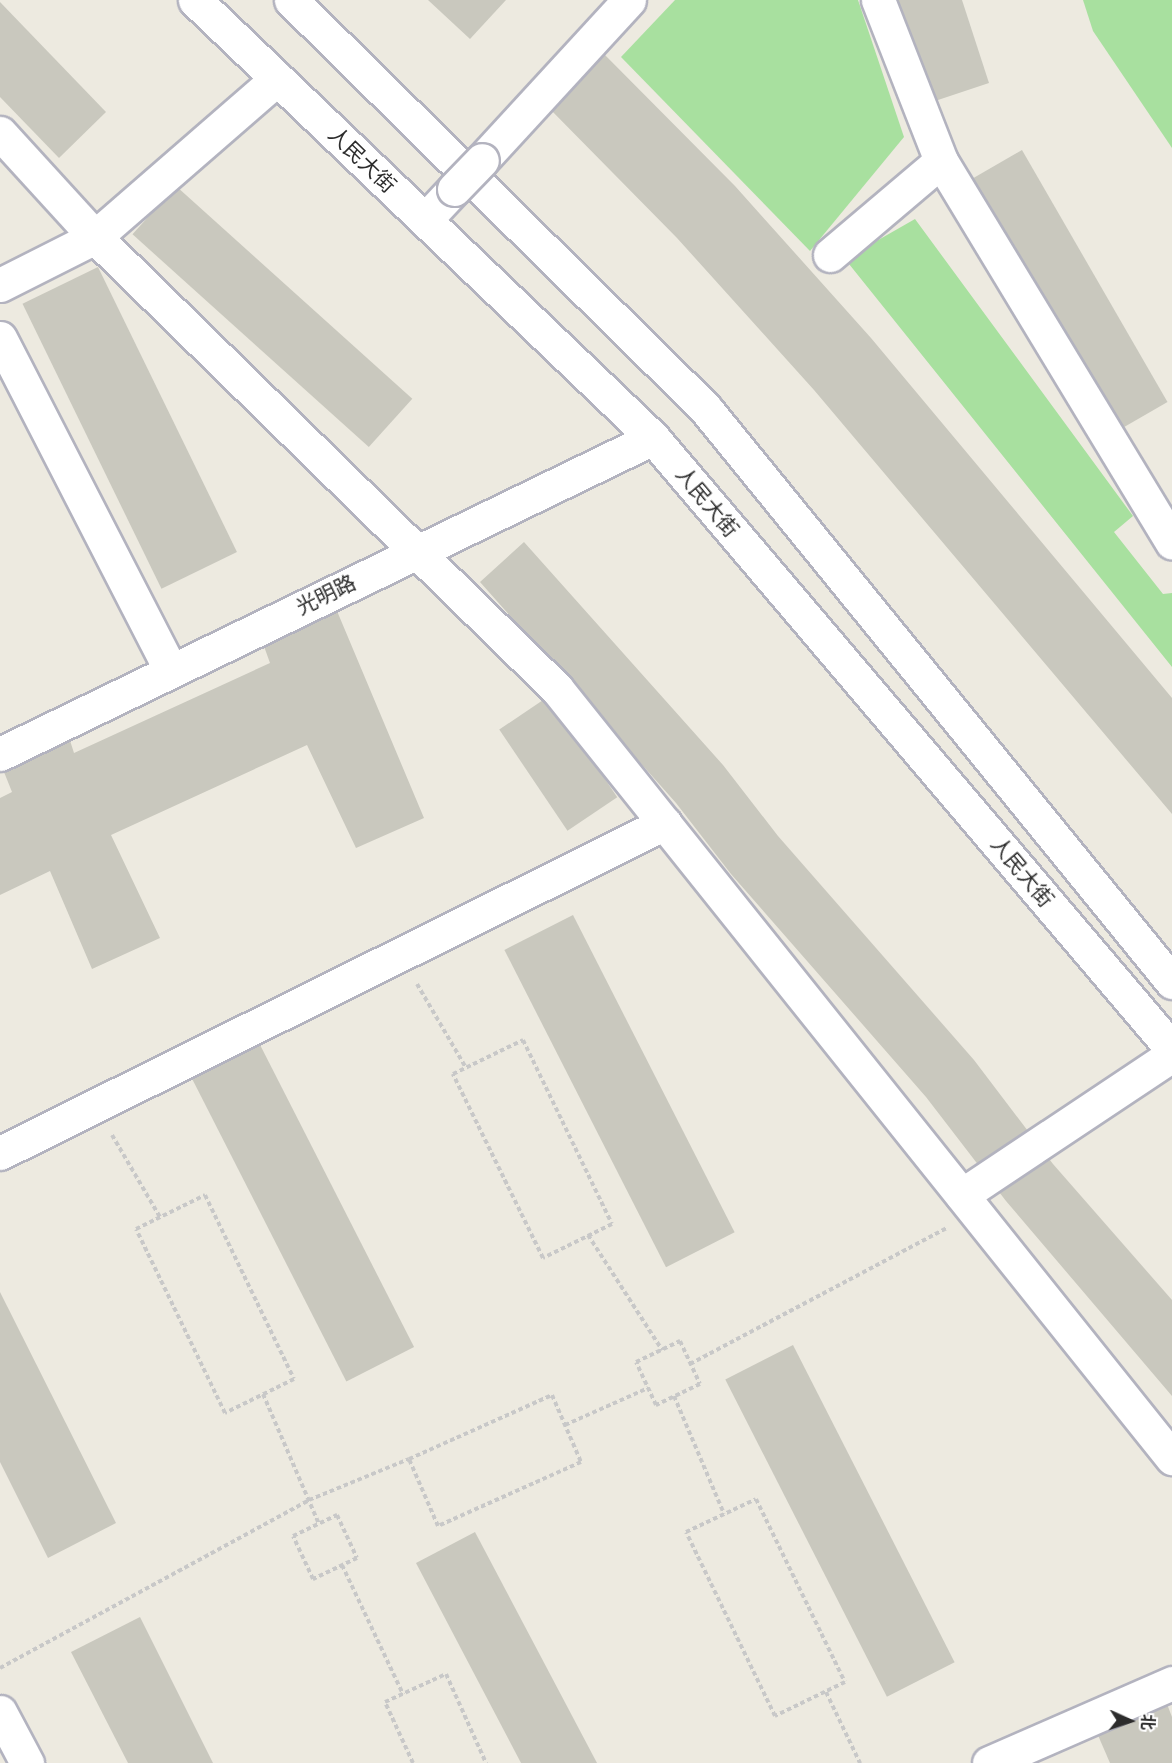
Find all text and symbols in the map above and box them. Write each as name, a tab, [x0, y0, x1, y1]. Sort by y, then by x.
street label: 人民大街	[323, 122, 401, 198]
street label: 人民大街	[670, 462, 744, 542]
street label: 光明路	[292, 570, 360, 620]
street label: 人民大街	[985, 832, 1059, 912]
north arrow	[1100, 1691, 1160, 1751]
text: 北	[1137, 1713, 1159, 1731]

